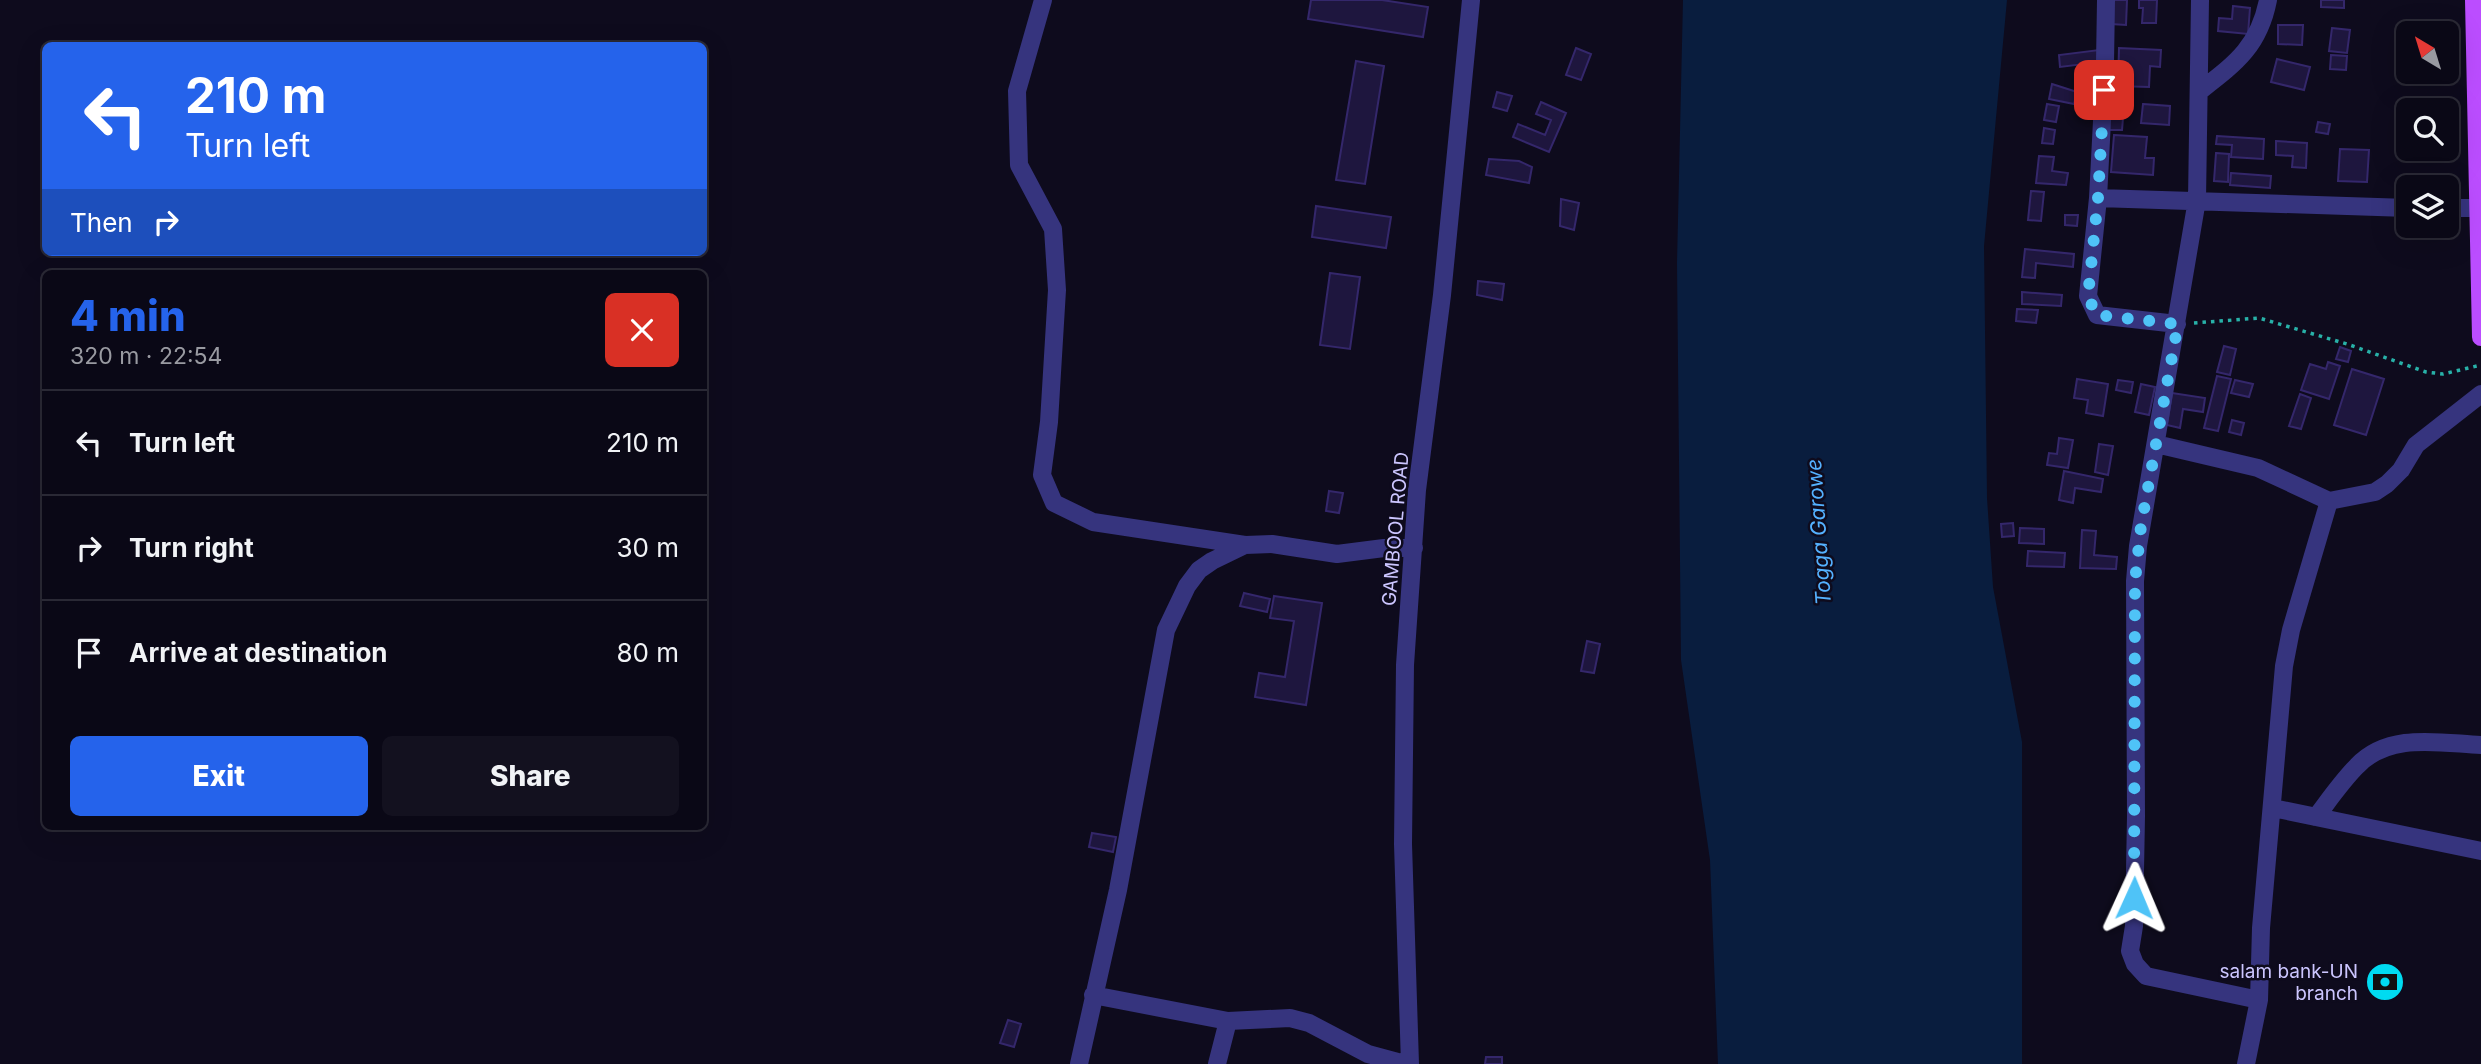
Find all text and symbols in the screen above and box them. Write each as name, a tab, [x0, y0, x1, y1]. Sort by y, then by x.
north arrow	[2396, 21, 2459, 84]
map controls	[2396, 21, 2459, 238]
pin	[2074, 60, 2134, 120]
text: 210 m	[185, 66, 326, 125]
icon: left	[70, 70, 161, 161]
icon: arrive	[2085, 71, 2123, 109]
button: search	[2396, 98, 2459, 161]
text: Turn left	[185, 126, 310, 165]
button: layers	[2396, 175, 2459, 238]
icon: right	[147, 203, 185, 241]
text: Then	[70, 207, 133, 238]
text: 4 min	[70, 290, 186, 341]
button: close	[605, 293, 679, 367]
text: 320 m · 22:54	[70, 342, 222, 370]
icon: left	[70, 424, 108, 462]
text: Turn left	[129, 427, 235, 458]
text: 210 m	[606, 427, 679, 458]
street label: GAMBOOL ROAD	[1377, 451, 1414, 607]
water label: Togga Garowe	[1801, 458, 1836, 606]
icon: right	[70, 529, 108, 567]
text: Turn right	[129, 532, 254, 563]
text: 30 m	[616, 532, 679, 563]
icon: arrive	[70, 634, 108, 672]
text: Arrive at destination	[129, 637, 388, 668]
text: 80 m	[616, 637, 679, 668]
button: Exit	[70, 736, 368, 816]
button: Share	[382, 736, 679, 816]
position arrow	[2097, 861, 2171, 935]
place label: salam bank-UN branch	[2220, 960, 2358, 1005]
bank icon: salam bank-UN branch	[2364, 961, 2406, 1003]

